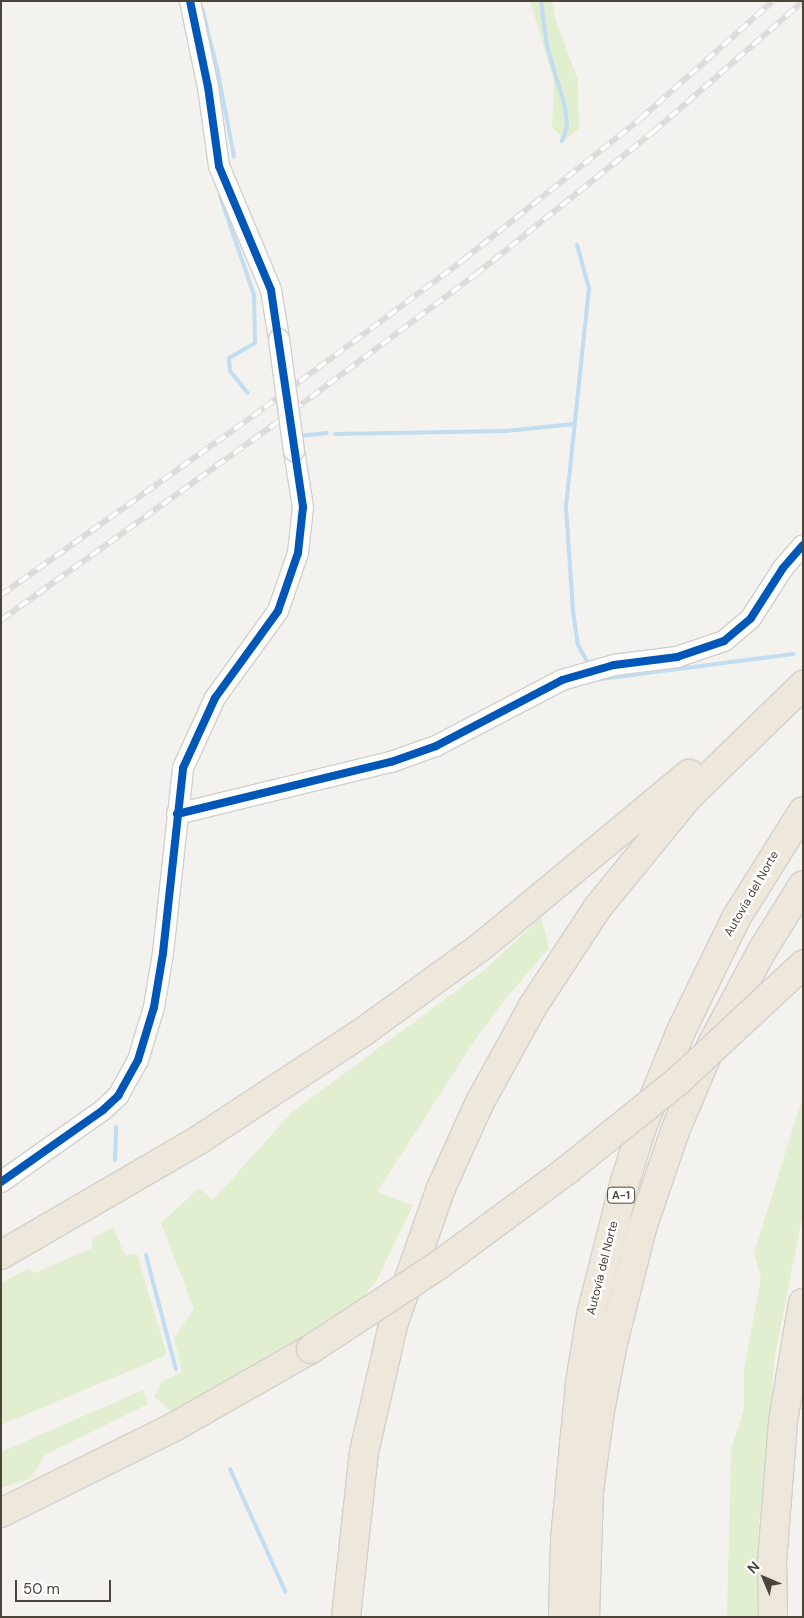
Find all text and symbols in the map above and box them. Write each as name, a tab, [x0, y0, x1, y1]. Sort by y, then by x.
street label: Autovía del Norte	[722, 849, 782, 939]
road number: A-1	[606, 1186, 636, 1204]
street label: Autovía del Norte	[584, 1220, 622, 1316]
north arrow	[739, 1553, 789, 1603]
text: N	[743, 1557, 763, 1577]
scale bar	[18, 1570, 114, 1602]
text: 50 m	[23, 1579, 60, 1599]

